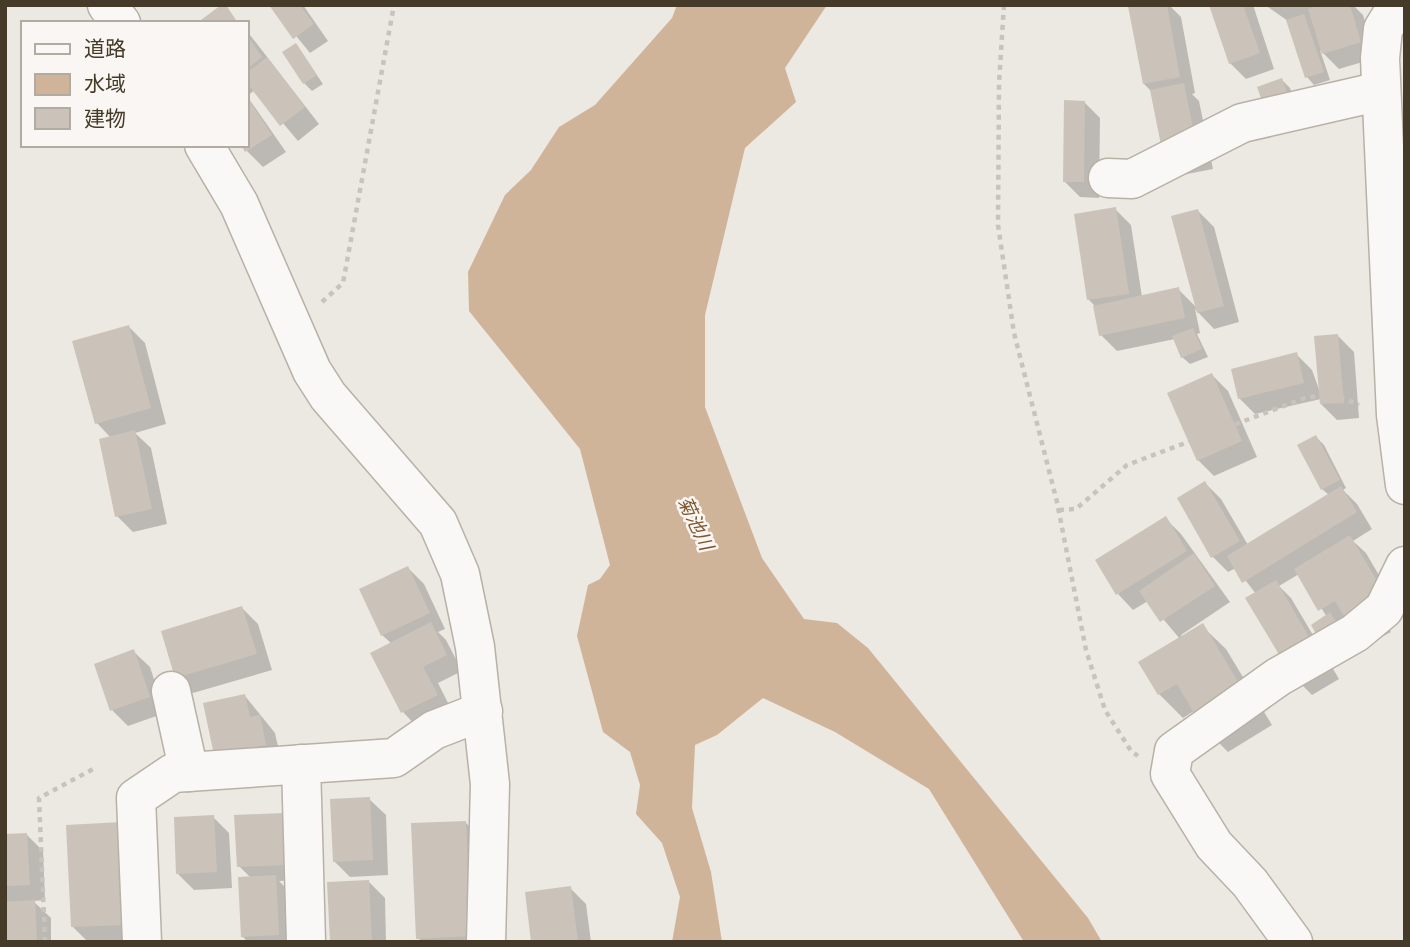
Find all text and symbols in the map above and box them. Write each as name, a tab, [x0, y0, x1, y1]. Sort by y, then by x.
legend	[21, 21, 248, 147]
text: 道路	[84, 35, 126, 63]
text: 水域	[84, 70, 126, 98]
text: 建物	[84, 105, 126, 133]
water label: 菊池川	[672, 492, 720, 556]

